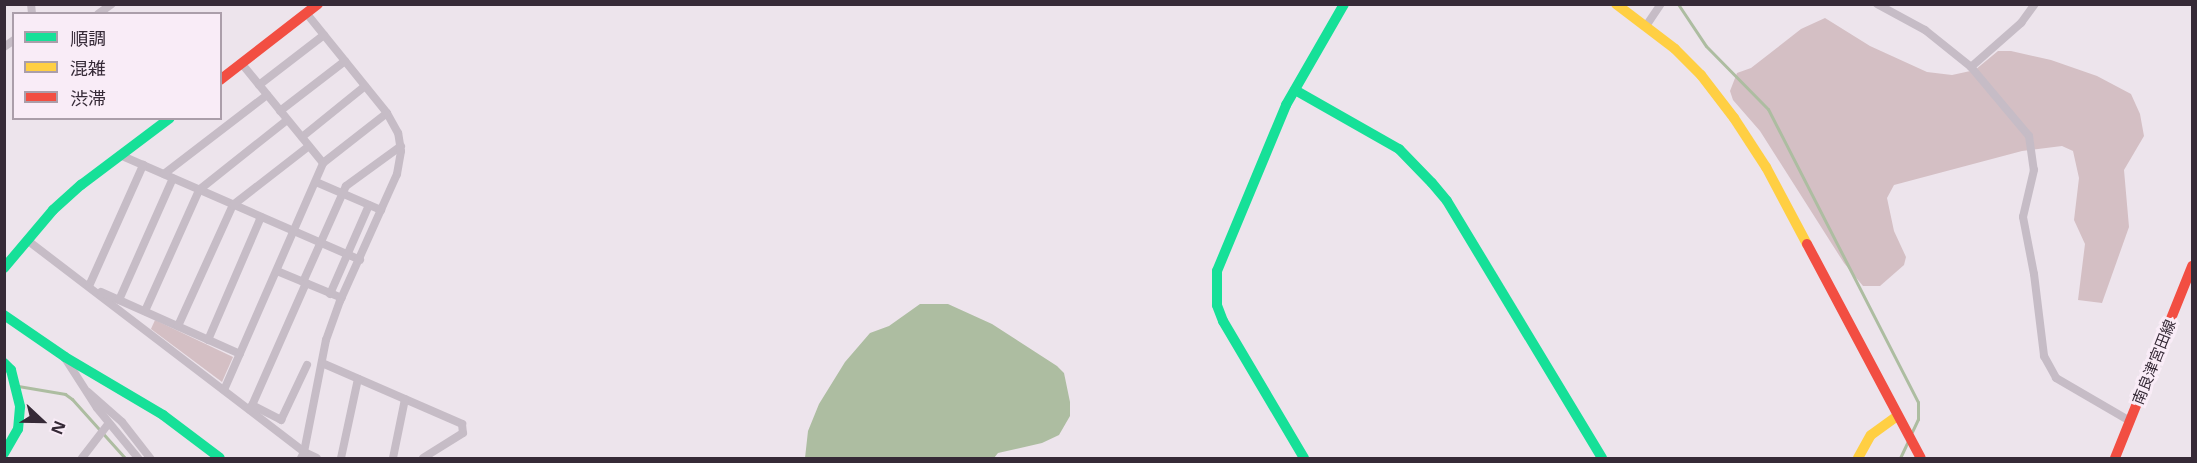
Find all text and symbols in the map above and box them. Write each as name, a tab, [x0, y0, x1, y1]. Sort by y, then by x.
legend	[12, 12, 222, 120]
text: 順調	[70, 26, 106, 50]
text: 混雑	[70, 56, 106, 80]
text: 渋滞	[70, 86, 106, 110]
street label: 南良津宮田線	[2129, 317, 2179, 407]
north arrow	[12, 391, 72, 451]
text: N	[46, 418, 71, 438]

